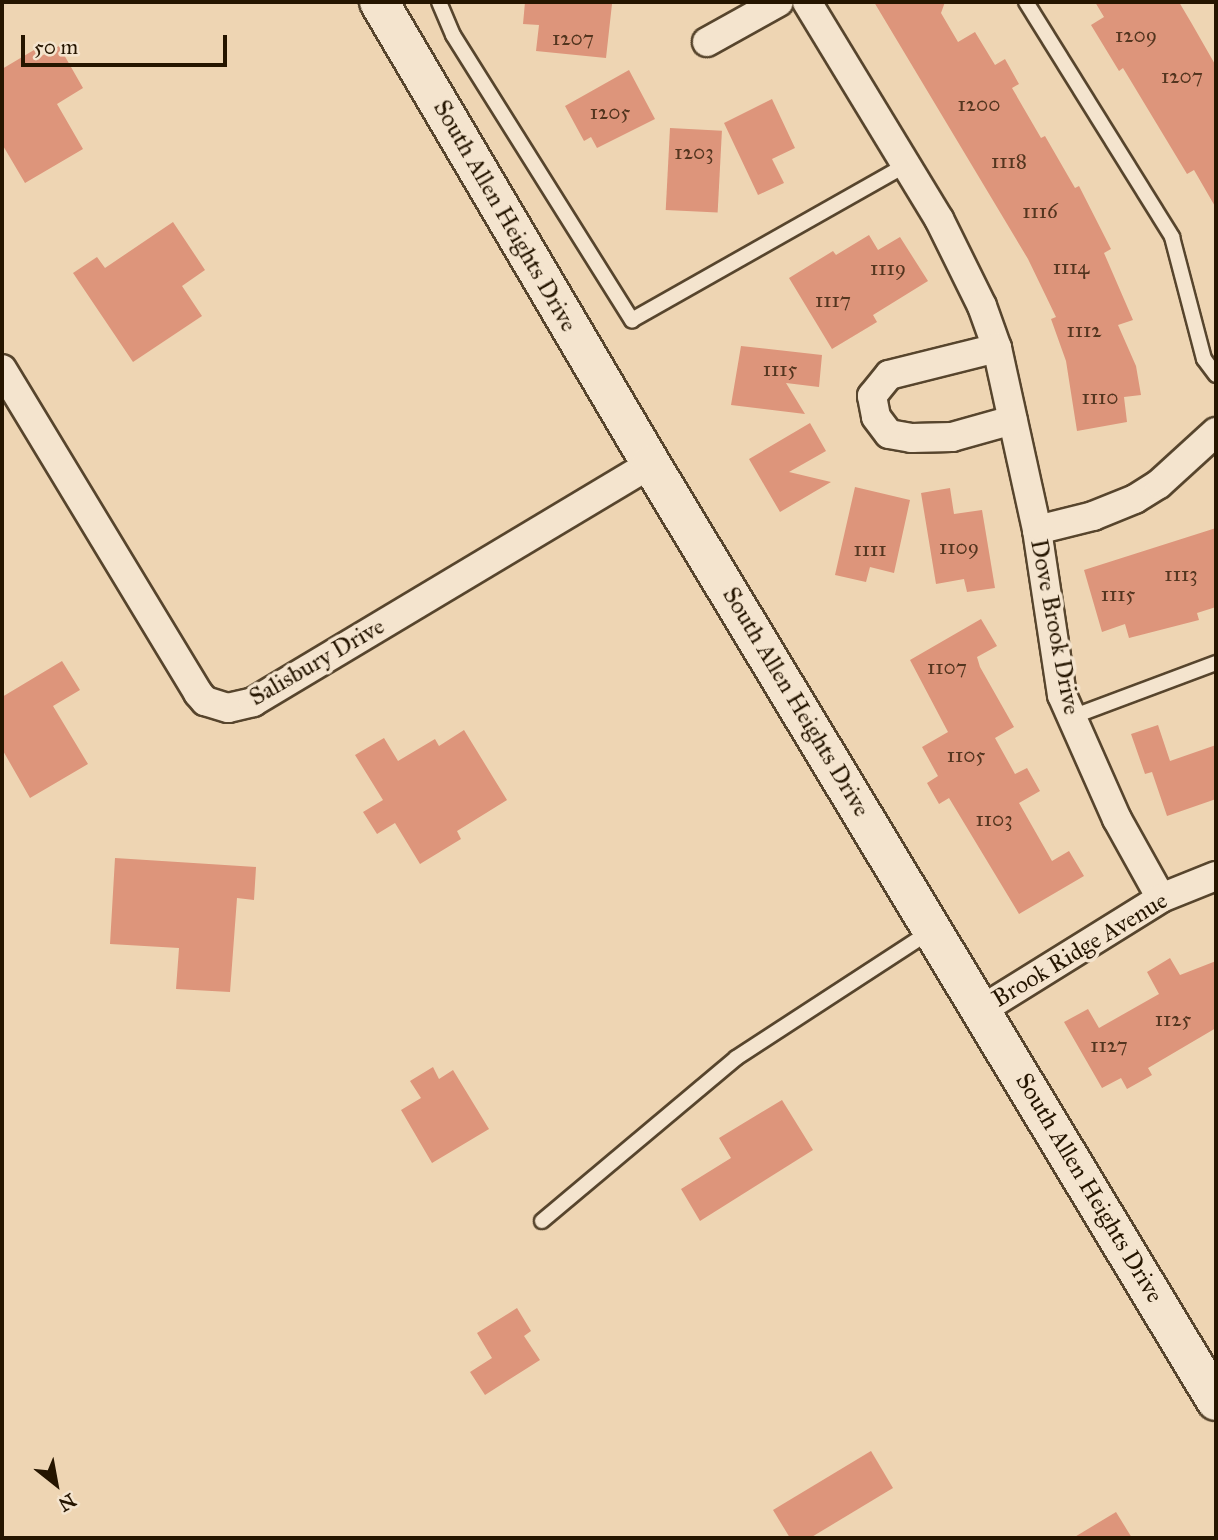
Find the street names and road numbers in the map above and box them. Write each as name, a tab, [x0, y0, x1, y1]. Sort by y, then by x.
street label: South Allen Heights Drive	[427, 95, 583, 337]
street label: Dove Brook Drive	[1024, 537, 1086, 717]
street label: South Allen Heights Drive	[716, 582, 876, 822]
street label: Salisbury Drive	[244, 612, 390, 712]
street label: Brook Ridge Avenue	[987, 886, 1173, 1014]
street label: South Allen Heights Drive	[1009, 1068, 1169, 1308]

